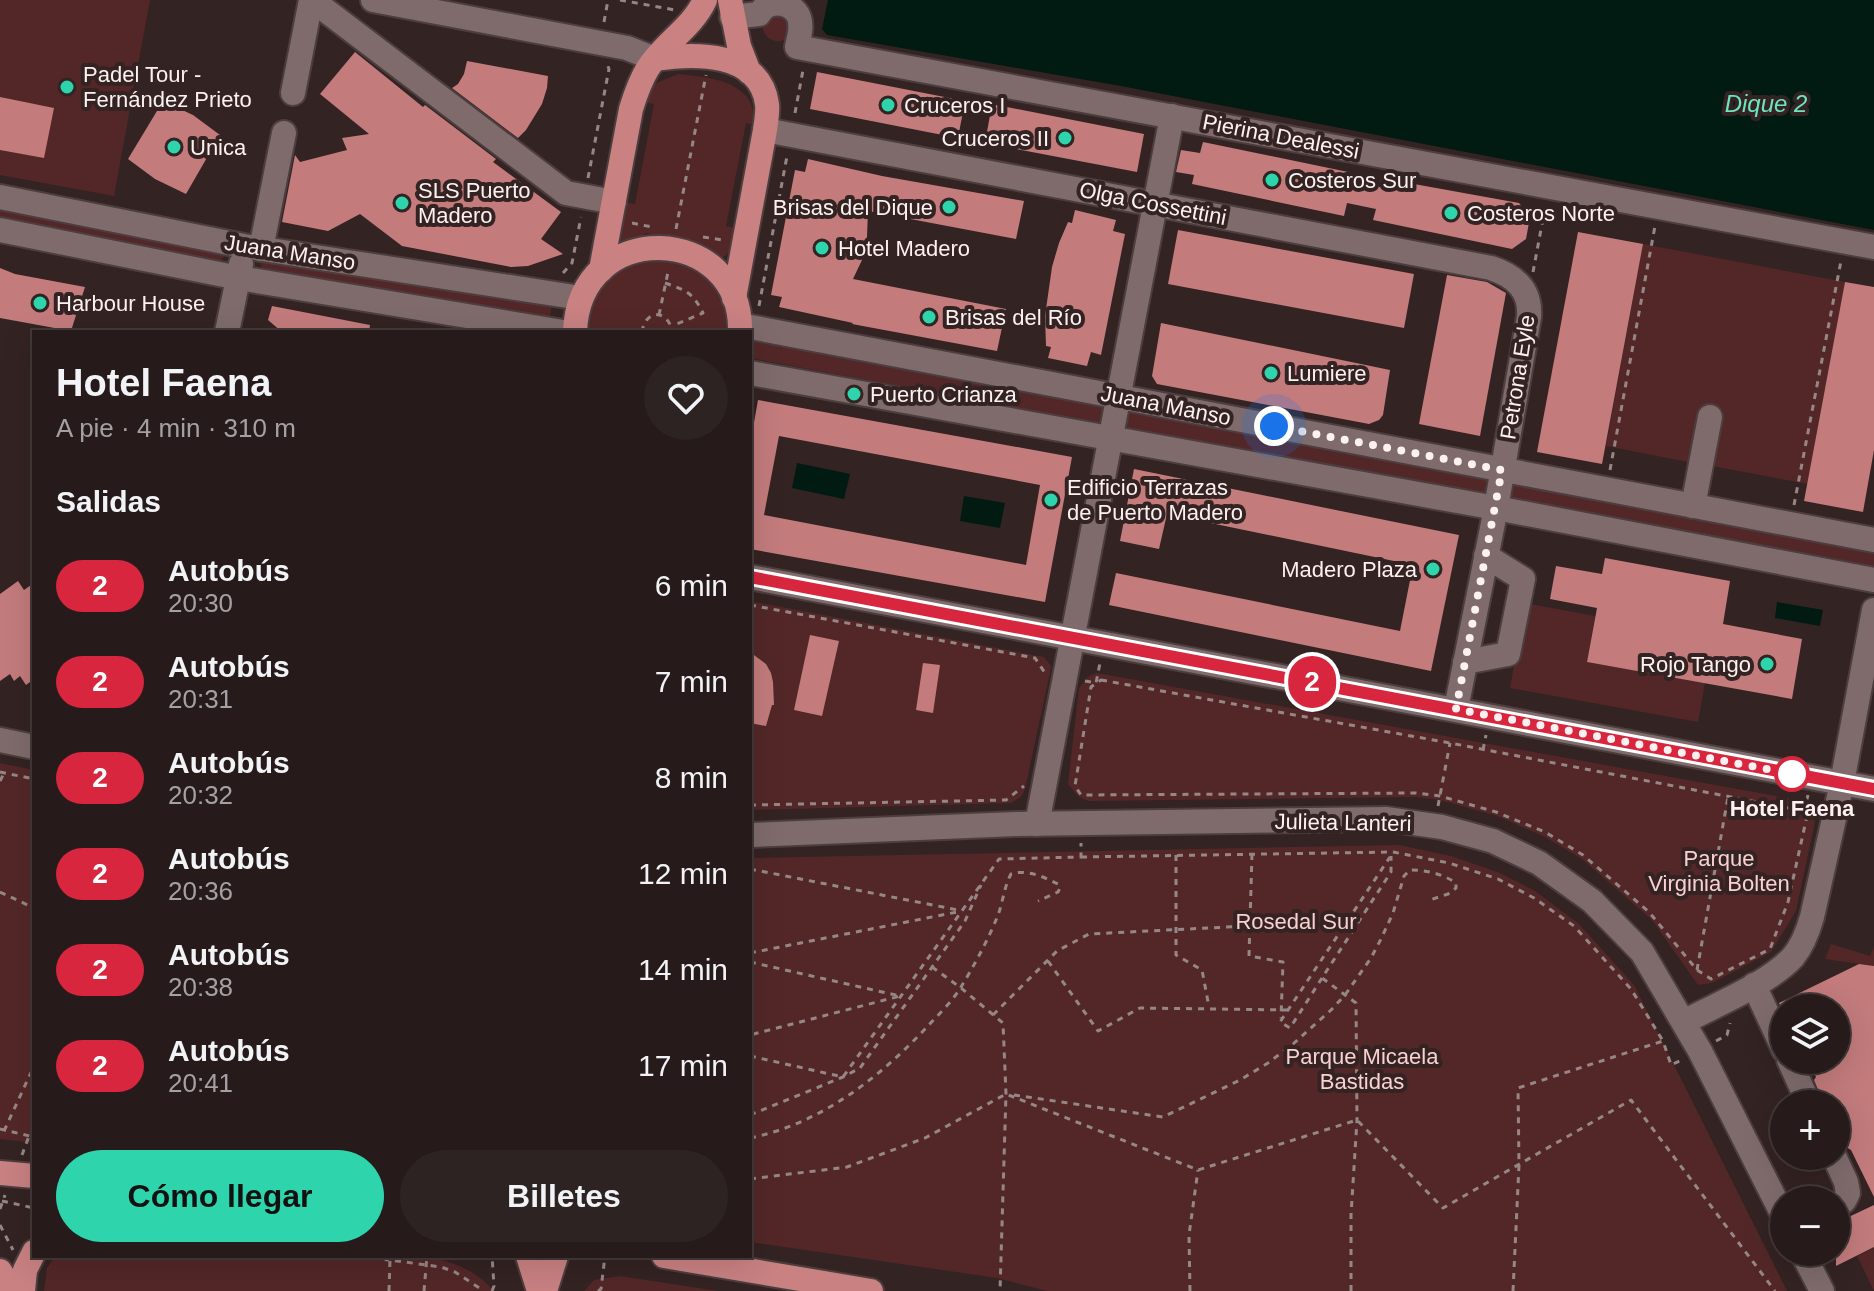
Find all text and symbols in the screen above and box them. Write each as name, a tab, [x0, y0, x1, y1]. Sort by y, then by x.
place label: Padel Tour - Fernández Prieto	[83, 62, 252, 112]
marker: Padel Tour - Fernández Prieto	[58, 78, 76, 96]
water label: Dique 2	[1725, 90, 1807, 117]
place label: Cruceros I	[904, 93, 1005, 118]
marker: Cruceros I	[879, 96, 897, 114]
street label: Pierina Dealessi	[1200, 109, 1361, 164]
place label: Cruceros II	[941, 126, 1049, 151]
marker: Cruceros II	[1056, 129, 1074, 147]
place label: Unica	[190, 135, 247, 160]
marker: Unica	[165, 138, 183, 156]
place label: Costeros Sur	[1288, 168, 1416, 193]
marker: Costeros Sur	[1263, 171, 1281, 189]
street label: Olga Cossettini	[1077, 177, 1229, 230]
place label: SLS Puerto Madero	[418, 178, 531, 228]
marker: SLS Puerto Madero	[393, 194, 411, 212]
place label: Brisas del Dique	[773, 195, 933, 220]
marker: Brisas del Dique	[940, 198, 958, 216]
place label: Costeros Norte	[1467, 201, 1615, 226]
marker: Costeros Norte	[1442, 204, 1460, 222]
street label: Juana Manso	[223, 230, 357, 275]
place label: Hotel Madero	[838, 236, 970, 261]
marker: Hotel Madero	[813, 239, 831, 257]
place label: Harbour House	[56, 291, 205, 316]
marker: Harbour House	[31, 294, 49, 312]
place label: Brisas del Río	[945, 305, 1082, 330]
marker: Brisas del Río	[920, 308, 938, 326]
street label: Petrona Eyle	[1495, 313, 1540, 441]
button: heart	[644, 356, 728, 440]
place label: Lumiere	[1287, 361, 1366, 386]
text: Hotel Faena	[56, 362, 271, 404]
marker: Lumiere	[1262, 364, 1280, 382]
street label: Juana Manso	[1099, 381, 1233, 430]
place label: Puerto Crianza	[870, 382, 1018, 407]
marker: Puerto Crianza	[845, 385, 863, 403]
your location	[1254, 406, 1294, 446]
text: A pie · 4 min · 310 m	[56, 413, 296, 443]
place label: Edificio Terrazas de Puerto Madero	[1067, 475, 1243, 525]
text: Salidas	[56, 485, 161, 518]
marker: Edificio Terrazas de Puerto Madero	[1042, 491, 1060, 509]
text: Autobús	[168, 554, 290, 587]
place label: Madero Plaza	[1281, 557, 1418, 582]
marker: Madero Plaza	[1424, 560, 1442, 578]
text: 6 min	[655, 569, 728, 602]
text: 2	[92, 570, 108, 601]
text: 20:30	[168, 588, 233, 618]
text: Autobús	[168, 650, 290, 683]
place label: Rojo Tango	[1640, 652, 1751, 677]
marker: Rojo Tango	[1758, 655, 1776, 673]
line badge: 2	[1286, 656, 1338, 708]
text: 7 min	[655, 665, 728, 698]
text: 2	[92, 666, 108, 697]
text: 2	[1304, 666, 1320, 697]
text: 20:31	[168, 684, 233, 714]
text: Autobús	[168, 746, 290, 779]
marker: Hotel Faena	[1775, 757, 1809, 791]
text: 8 min	[655, 761, 728, 794]
text: 2	[92, 762, 108, 793]
text: 20:32	[168, 780, 233, 810]
place label: Hotel Faena	[1730, 796, 1855, 821]
street label: Julieta Lanteri	[1274, 809, 1412, 836]
text: Autobús	[168, 842, 290, 875]
park label: Parque Virginia Bolten	[1648, 846, 1790, 896]
text: 12 min	[638, 857, 728, 890]
text: 2	[92, 858, 108, 889]
text: 20:36	[168, 876, 233, 906]
park label: Rosedal Sur	[1235, 909, 1357, 934]
text: Autobús	[168, 938, 290, 971]
text: 14 min	[638, 953, 728, 986]
text: 2	[92, 954, 108, 985]
text: 20:38	[168, 972, 233, 1002]
map controls	[1770, 994, 1850, 1266]
button: layers	[1770, 994, 1850, 1074]
text: Autobús	[168, 1034, 290, 1067]
park label: Parque Micaela Bastidas	[1286, 1044, 1439, 1094]
text: 17 min	[638, 1049, 728, 1082]
text: 2	[92, 1050, 108, 1081]
text: 20:41	[168, 1068, 233, 1098]
button: +	[1770, 1090, 1850, 1170]
button: Cómo llegar	[56, 1150, 384, 1242]
button: Billetes	[400, 1150, 728, 1242]
button: −	[1770, 1186, 1850, 1266]

